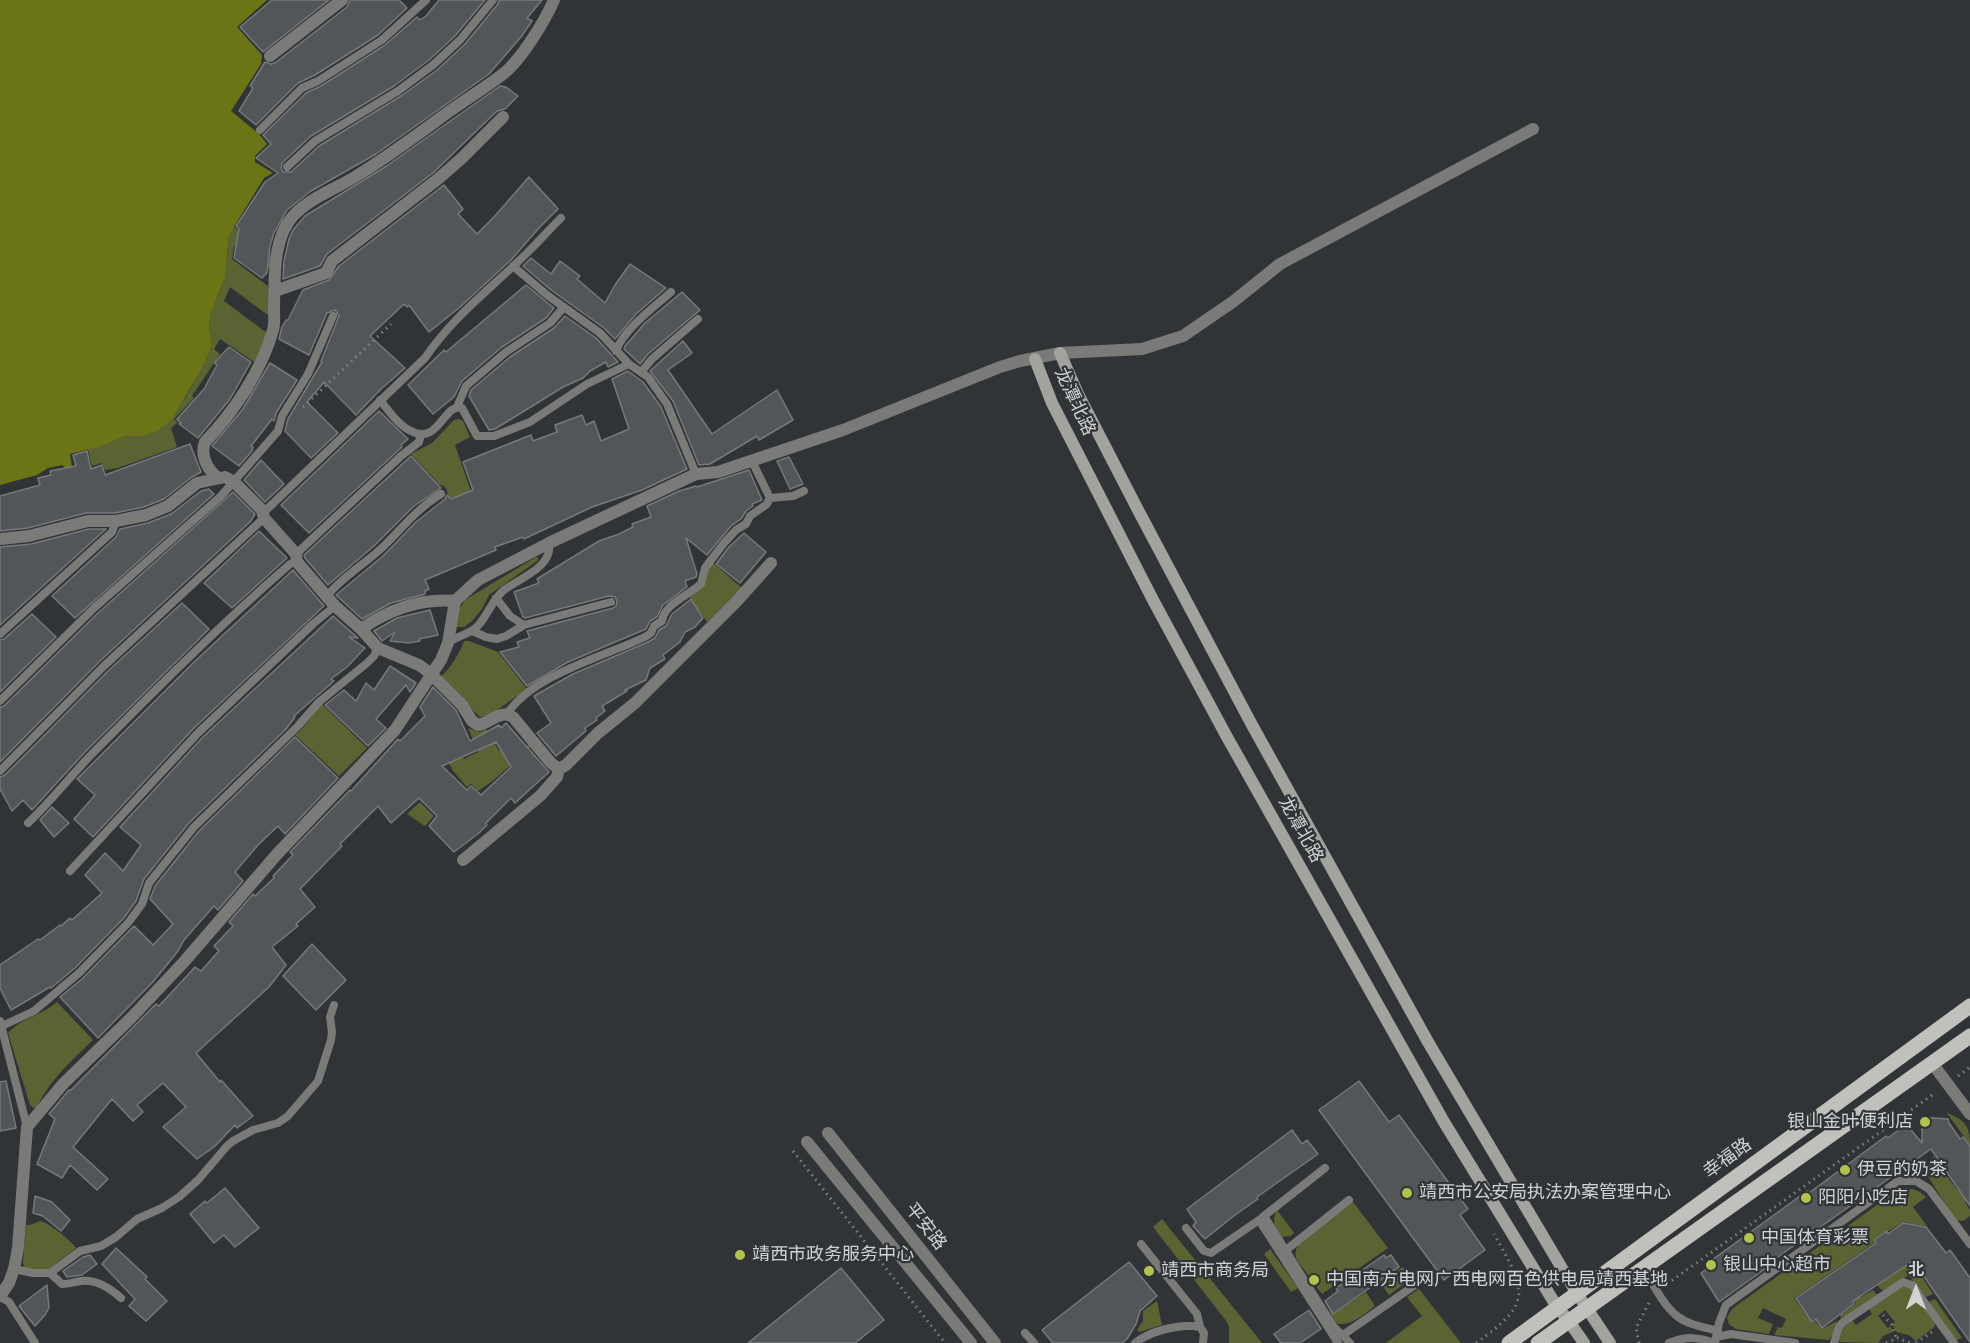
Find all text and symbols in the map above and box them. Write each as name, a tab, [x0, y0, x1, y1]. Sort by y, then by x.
street label: 龙潭北路	[1049, 365, 1099, 439]
street label: 龙潭北路	[1273, 793, 1327, 867]
place label: 银山金叶便利店	[1787, 1111, 1913, 1133]
marker: 银山金叶便利店	[1918, 1115, 1932, 1129]
street label: 幸福路	[1700, 1134, 1756, 1184]
place label: 伊豆的奶茶	[1857, 1159, 1947, 1181]
marker: 伊豆的奶茶	[1838, 1163, 1852, 1177]
place label: 靖西市公安局执法办案管理中心	[1419, 1182, 1671, 1204]
marker: 靖西市公安局执法办案管理中心	[1400, 1186, 1414, 1200]
place label: 阳阳小吃店	[1818, 1187, 1908, 1209]
marker: 阳阳小吃店	[1799, 1191, 1813, 1205]
street label: 平安路	[900, 1199, 950, 1255]
place label: 中国体育彩票	[1761, 1227, 1869, 1249]
marker: 中国体育彩票	[1742, 1231, 1756, 1245]
place label: 靖西市政务服务中心	[752, 1244, 914, 1266]
marker: 靖西市政务服务中心	[733, 1248, 747, 1262]
place label: 银山中心超市	[1723, 1254, 1831, 1276]
marker: 银山中心超市	[1704, 1258, 1718, 1272]
north arrow	[1886, 1259, 1946, 1319]
place label: 靖西市商务局	[1161, 1260, 1269, 1282]
text: 北	[1908, 1261, 1924, 1280]
marker: 靖西市商务局	[1142, 1264, 1156, 1278]
place label: 中国南方电网广西电网百色供电局靖西基地	[1326, 1269, 1668, 1291]
marker: 中国南方电网广西电网百色供电局靖西基地	[1307, 1273, 1321, 1287]

